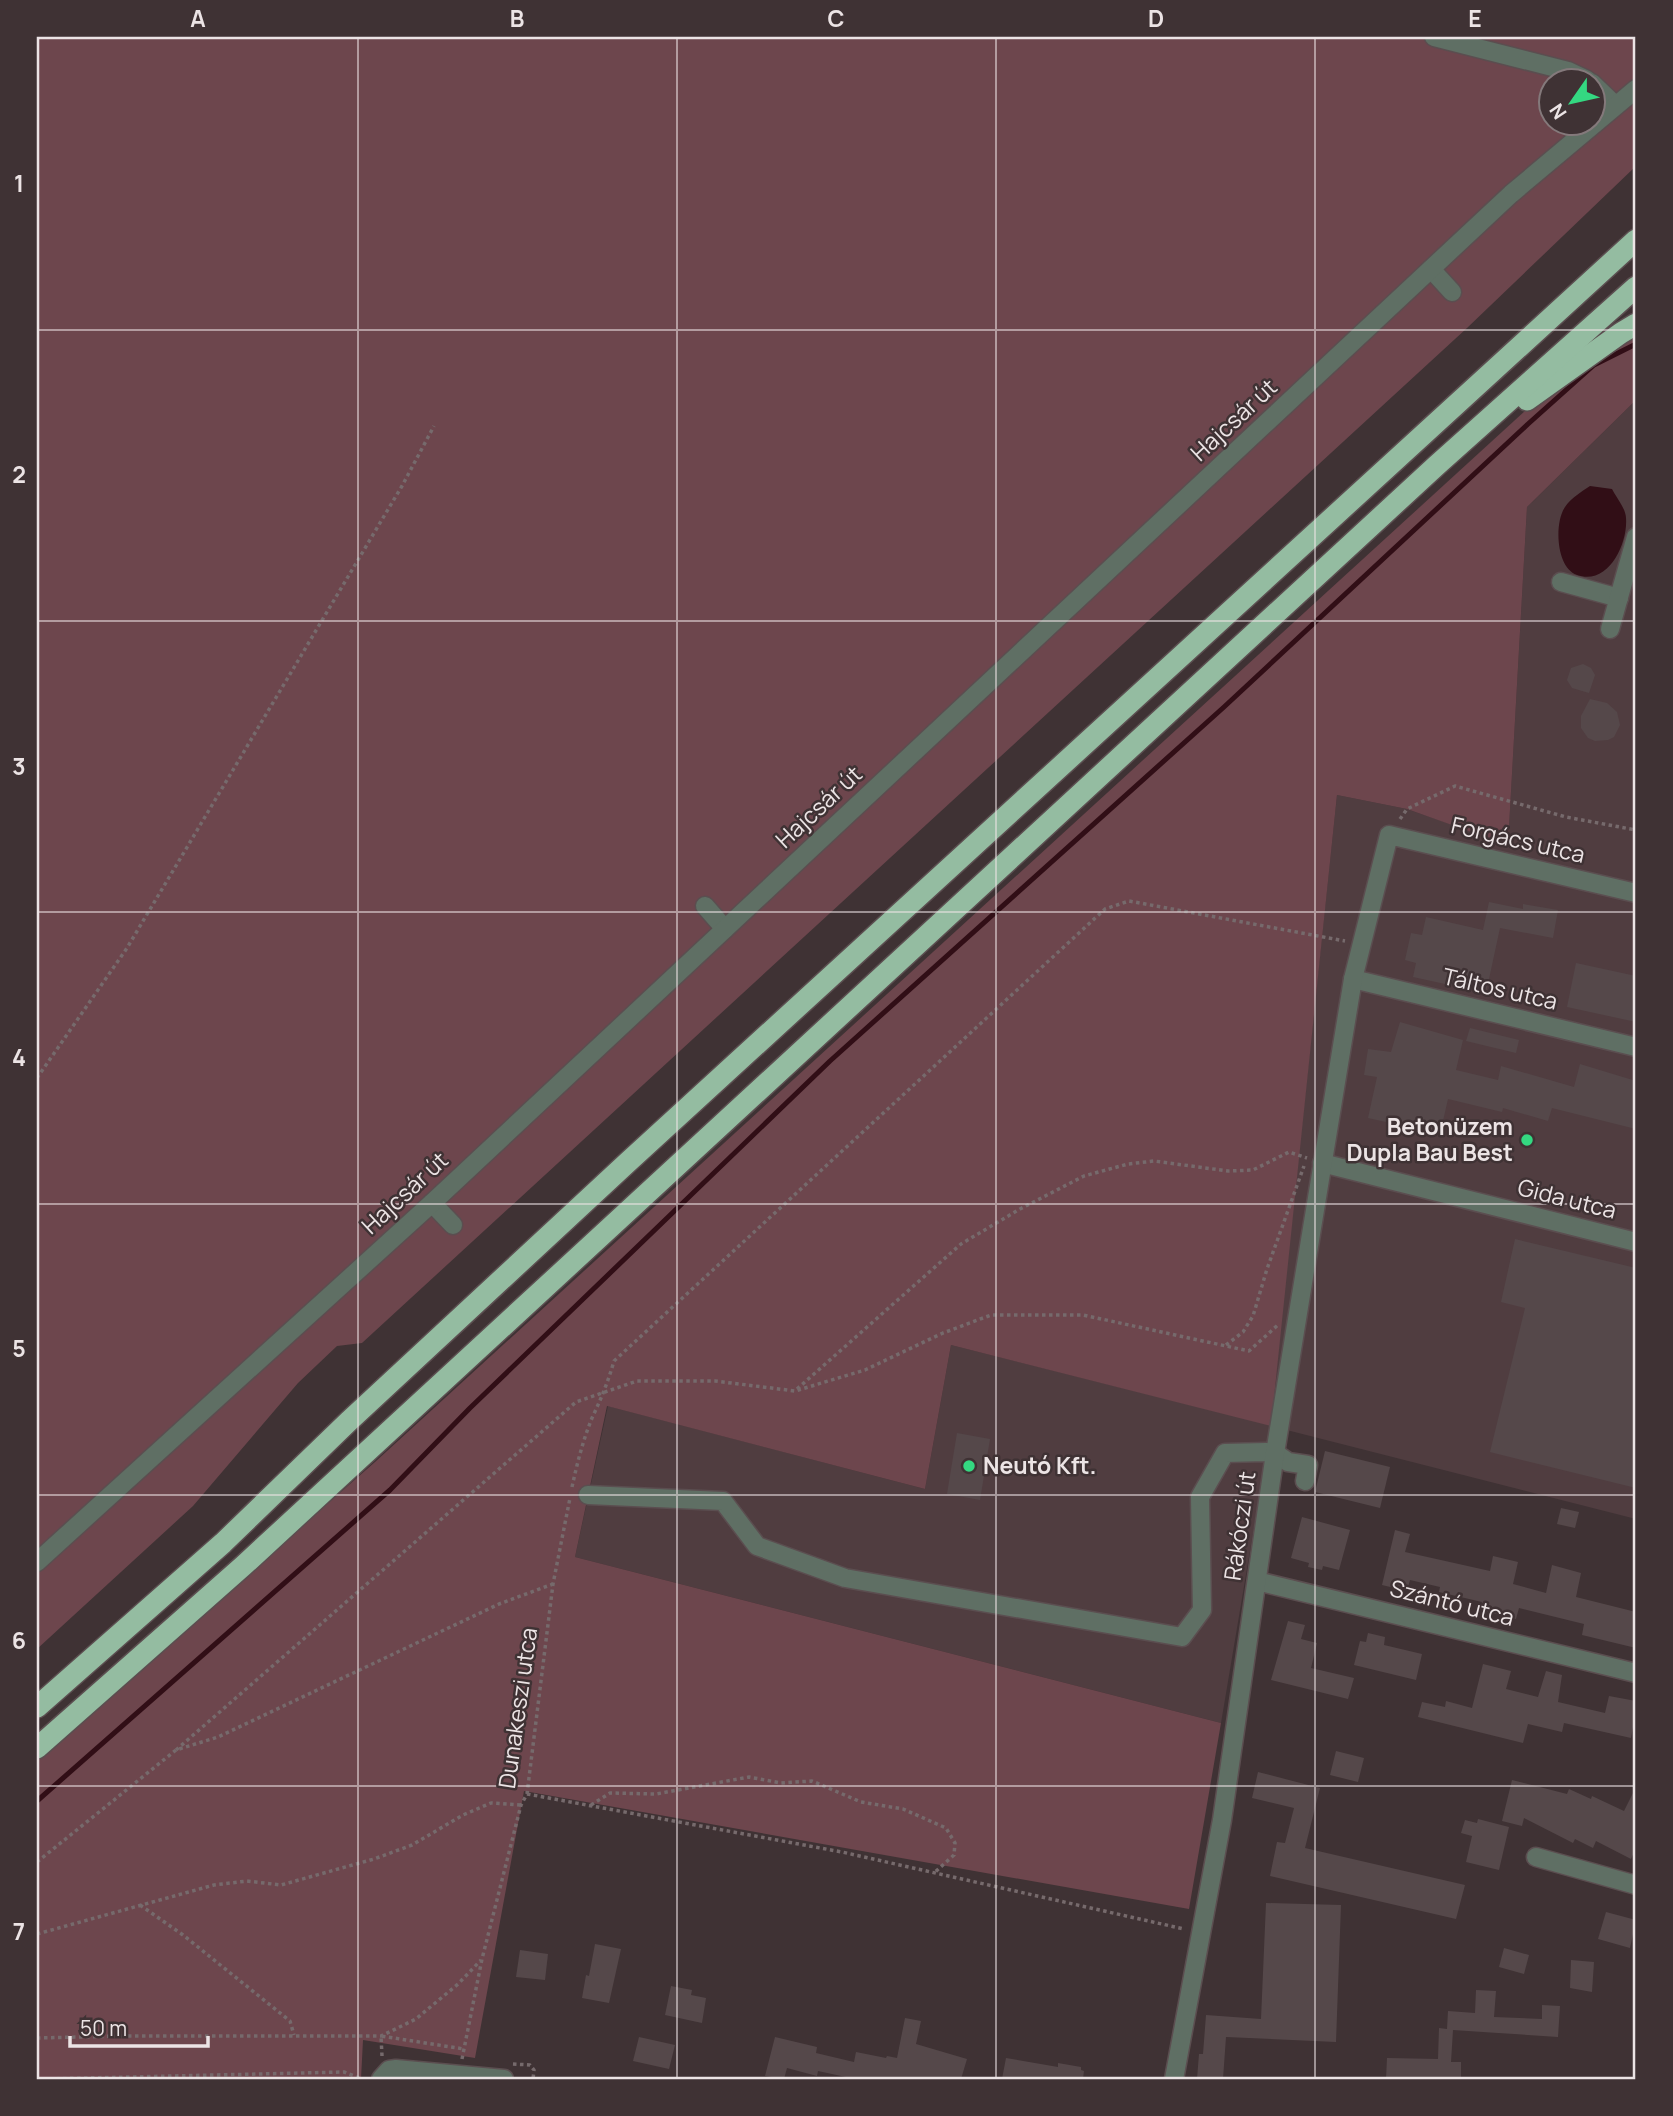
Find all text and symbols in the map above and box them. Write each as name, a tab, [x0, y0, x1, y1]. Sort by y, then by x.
text: A	[190, 2, 206, 34]
text: B	[510, 2, 524, 34]
text: C	[828, 2, 845, 34]
text: D	[1148, 2, 1164, 34]
text: E	[1468, 2, 1482, 34]
north arrow	[1536, 66, 1606, 136]
text: N	[1543, 99, 1573, 124]
text: 1	[14, 167, 24, 199]
street label: Hajcsár út	[1183, 371, 1284, 468]
text: 2	[12, 458, 26, 490]
text: 3	[12, 750, 26, 782]
street label: Hajcsár út	[768, 758, 869, 855]
street label: Forgács utca	[1448, 808, 1588, 870]
street label: Táltos utca	[1440, 959, 1561, 1017]
text: 4	[12, 1041, 26, 1073]
place label: Betonüzem Dupla Bau Best	[1347, 1110, 1513, 1168]
marker: Betonüzem Dupla Bau Best	[1519, 1132, 1535, 1148]
street label: Hajcsár út	[354, 1144, 455, 1241]
street label: Gida utca	[1515, 1170, 1620, 1226]
text: 5	[12, 1332, 26, 1364]
place label: Neutó Kft.	[983, 1449, 1096, 1481]
marker: Neutó Kft.	[961, 1458, 977, 1474]
street label: Rákóczi út	[1216, 1469, 1262, 1582]
street label: Szántó utca	[1387, 1571, 1518, 1633]
text: 6	[12, 1624, 26, 1656]
street label: Dunakeszi utca	[490, 1625, 544, 1790]
text: 7	[13, 1915, 25, 1947]
scale bar	[70, 2004, 208, 2048]
text: 50 m	[80, 2014, 127, 2042]

